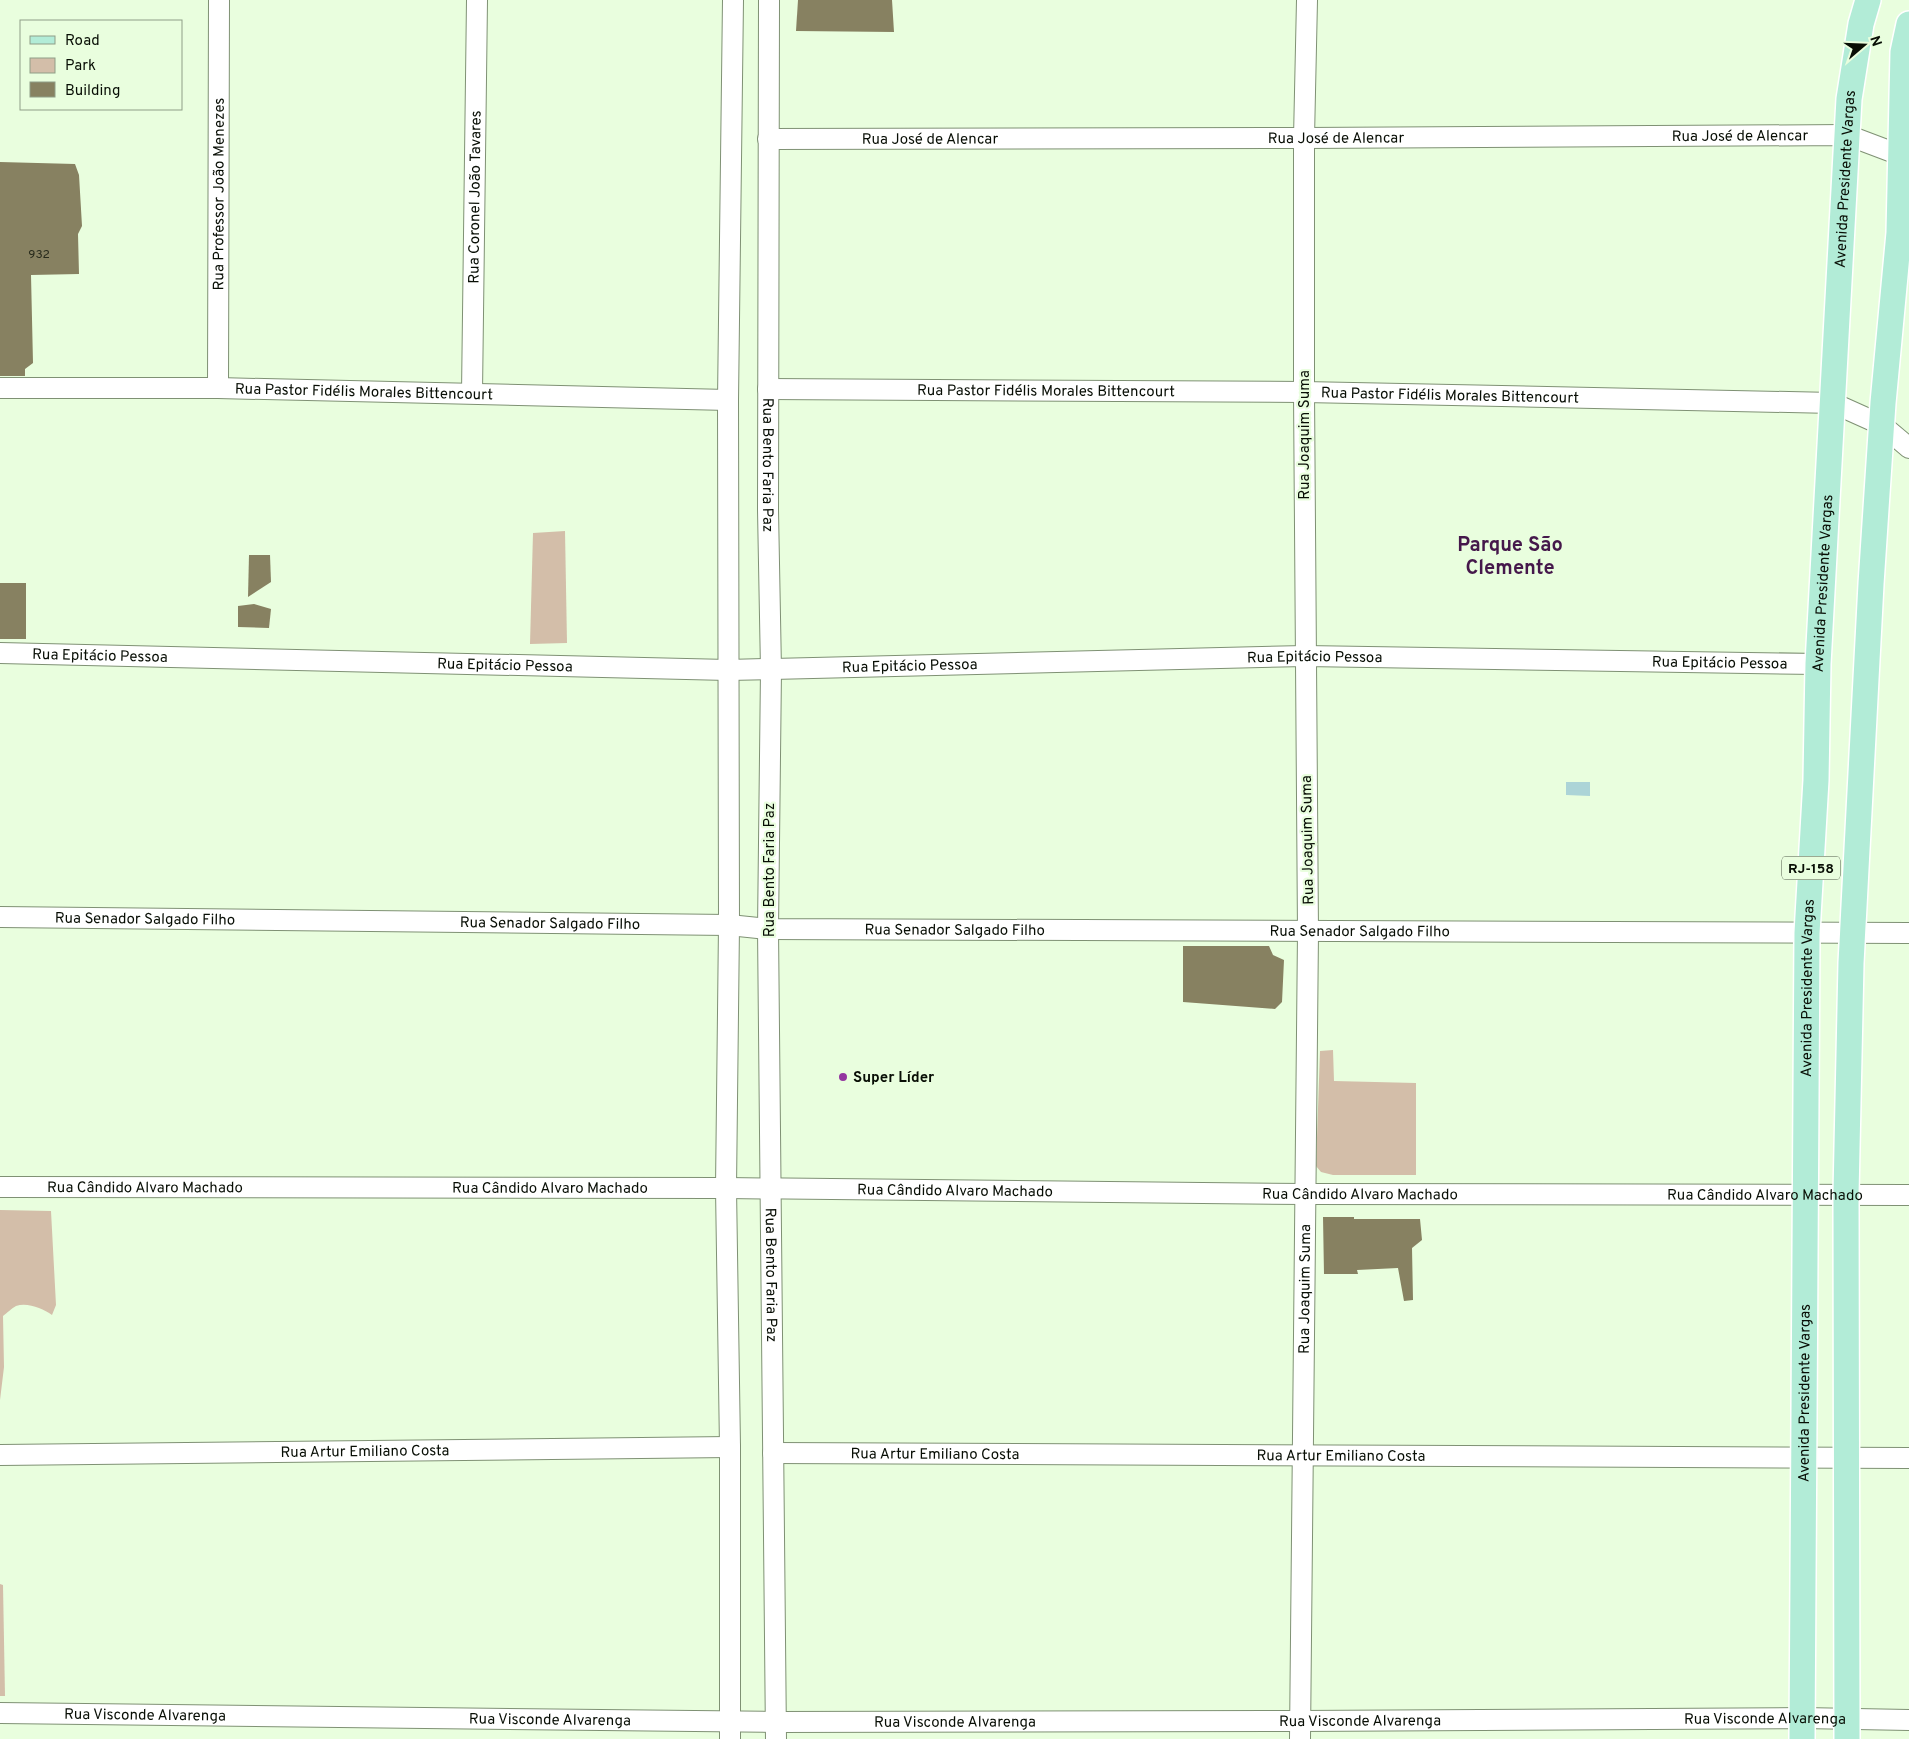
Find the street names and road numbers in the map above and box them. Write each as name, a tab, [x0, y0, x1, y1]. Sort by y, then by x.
street label: Avenida Presidente Vargas	[1832, 89, 1861, 269]
street label: Rua Professor João Menezes	[210, 98, 230, 290]
street label: Rua Coronel João Tavares	[465, 110, 487, 284]
street label: Rua José de Alencar	[1672, 127, 1808, 147]
street label: Rua José de Alencar	[1268, 129, 1404, 149]
street label: Rua José de Alencar	[862, 131, 998, 150]
street label: Rua Joaquim Suma	[1296, 370, 1315, 500]
street label: Rua Pastor Fidélis Morales Bittencourt	[235, 380, 493, 405]
street label: Rua Pastor Fidélis Morales Bittencourt	[917, 382, 1175, 402]
street label: Rua Pastor Fidélis Morales Bittencourt	[1321, 384, 1579, 409]
street label: Rua Bento Faria Paz	[757, 398, 776, 532]
street label: Avenida Presidente Vargas	[1810, 494, 1838, 673]
street label: Rua Epitácio Pessoa	[32, 646, 168, 668]
street label: Rua Epitácio Pessoa	[1247, 648, 1383, 668]
street label: Rua Epitácio Pessoa	[1652, 653, 1787, 675]
street label: Rua Epitácio Pessoa	[437, 655, 573, 677]
street label: Rua Epitácio Pessoa	[842, 656, 978, 678]
street label: Rua Joaquim Suma	[1298, 775, 1319, 905]
street label: Rua Bento Faria Paz	[761, 803, 780, 937]
road number: RJ-158	[1782, 856, 1840, 880]
street label: Avenida Presidente Vargas	[1798, 898, 1820, 1077]
street label: Rua Senador Salgado Filho	[55, 910, 235, 931]
street label: Rua Senador Salgado Filho	[460, 914, 640, 935]
street label: Rua Senador Salgado Filho	[864, 921, 1045, 941]
street label: Rua Senador Salgado Filho	[1269, 923, 1450, 942]
street label: Rua Cândido Alvaro Machado	[47, 1179, 243, 1198]
street label: Rua Cândido Alvaro Machado	[452, 1180, 648, 1199]
street label: Rua Cândido Alvaro Machado	[857, 1181, 1053, 1202]
street label: Rua Cândido Alvaro Machado	[1262, 1186, 1458, 1205]
street label: Rua Cândido Alvaro Machado	[1667, 1187, 1863, 1206]
street label: Rua Bento Faria Paz	[760, 1208, 780, 1342]
street label: Rua Joaquim Suma	[1296, 1224, 1316, 1354]
street label: Avenida Presidente Vargas	[1796, 1304, 1816, 1482]
street label: Rua Artur Emiliano Costa	[280, 1442, 450, 1463]
street label: Rua Artur Emiliano Costa	[851, 1445, 1019, 1465]
street label: Rua Artur Emiliano Costa	[1257, 1447, 1425, 1467]
street label: Rua Visconde Alvarenga	[64, 1706, 226, 1727]
street label: Rua Visconde Alvarenga	[469, 1710, 631, 1731]
street label: Rua Visconde Alvarenga	[1684, 1710, 1846, 1730]
street label: Rua Visconde Alvarenga	[1279, 1712, 1441, 1732]
street label: Rua Visconde Alvarenga	[874, 1714, 1036, 1733]

